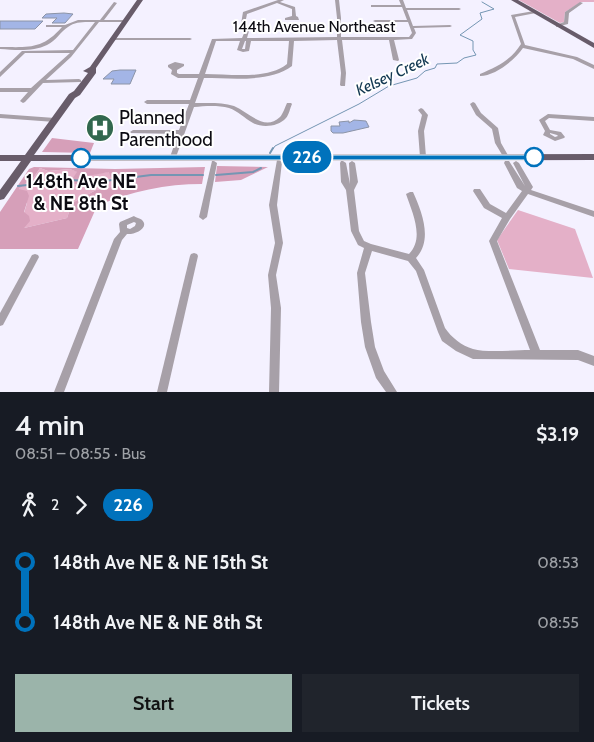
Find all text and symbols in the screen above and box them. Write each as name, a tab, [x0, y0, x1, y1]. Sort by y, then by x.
street label: 144th Avenue Northeast	[233, 17, 396, 36]
water label: Kelsey Creek	[352, 49, 433, 100]
place label: Planned Parenthood	[119, 106, 213, 151]
hospital icon: Planned Parenthood	[85, 113, 115, 143]
line badge: 226	[278, 141, 336, 173]
text: 226	[292, 146, 322, 168]
unlabelled marker	[524, 147, 544, 167]
marker: 148th Ave NE & NE 8th St	[71, 148, 91, 168]
place label: 148th Ave NE & NE 8th St	[26, 170, 136, 215]
text: 4 min	[15, 408, 85, 442]
text: $3.19	[536, 423, 579, 446]
text: 08:51 – 08:55 · Bus	[15, 444, 146, 463]
icon: walk	[15, 491, 43, 519]
icon: forward	[67, 491, 95, 519]
text: 226	[113, 494, 143, 516]
text: 2	[51, 495, 59, 514]
text: 148th Ave NE & NE 15th St	[53, 551, 268, 574]
text: 08:53	[537, 553, 579, 572]
text: 148th Ave NE & NE 8th St	[53, 611, 262, 634]
text: 08:55	[537, 613, 579, 632]
button: Start	[15, 674, 292, 732]
button: Tickets	[302, 674, 579, 732]

